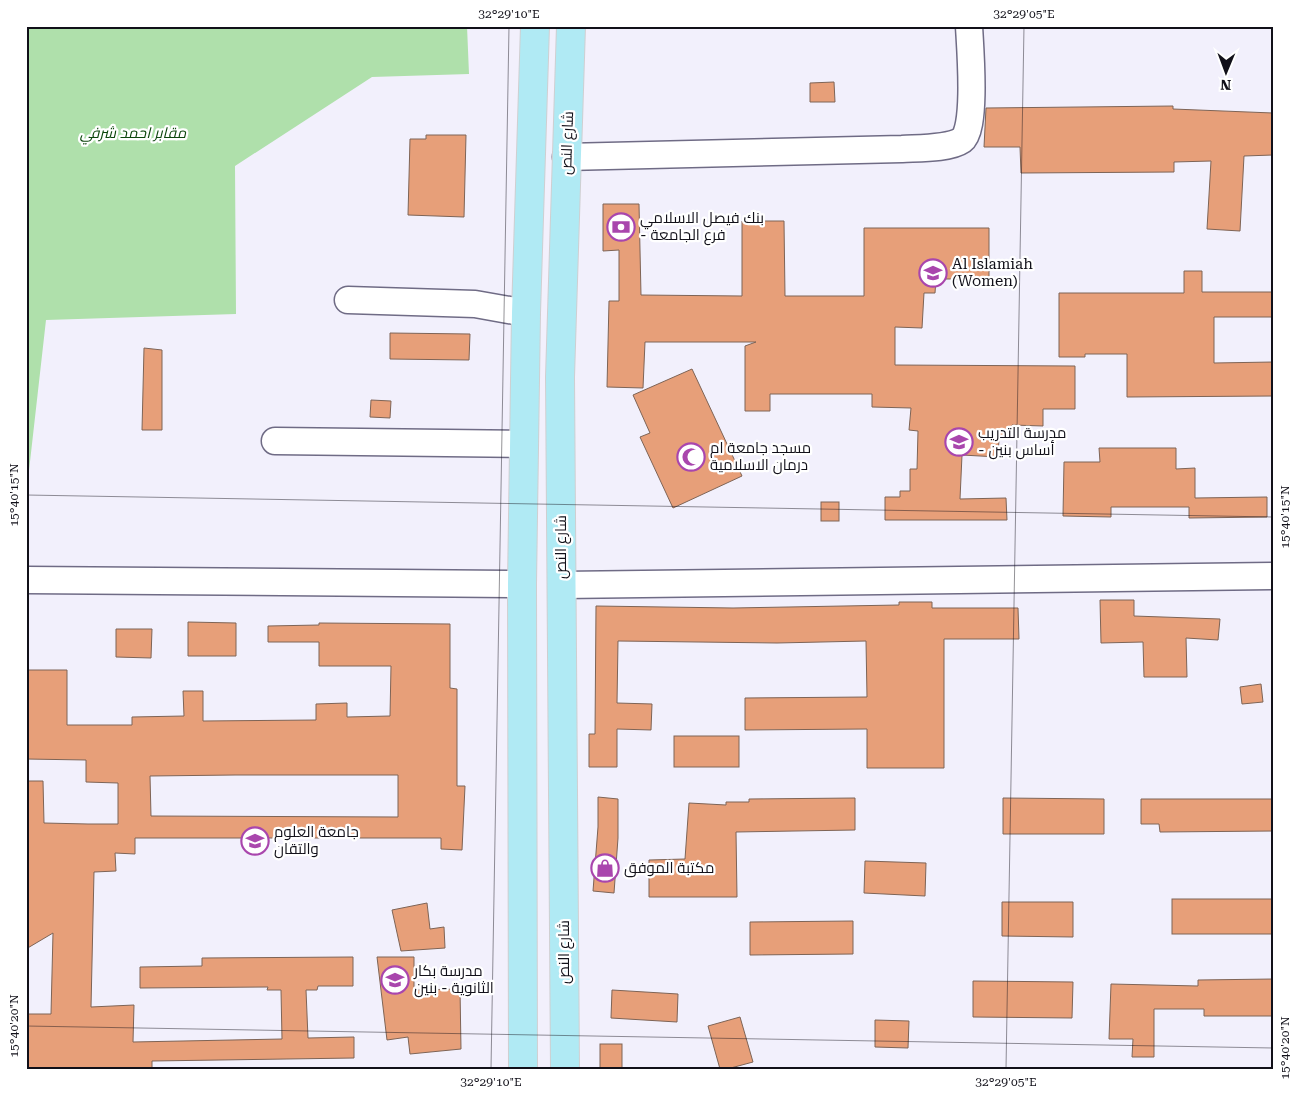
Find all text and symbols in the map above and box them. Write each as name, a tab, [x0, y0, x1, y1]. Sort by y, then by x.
text: 32°29'10"E	[478, 7, 540, 21]
text: 32°29'05"E	[993, 7, 1055, 21]
north arrow	[1202, 48, 1252, 98]
text: N	[1220, 77, 1231, 93]
street label: شارع النص	[557, 111, 579, 175]
park label: مقابر احمد شرفي	[80, 124, 187, 145]
place label: بنك فيصل الاسلامي - فرع الجامعة	[640, 209, 764, 246]
bank icon: بنك فيصل الاسلامي - فرع الجامعة	[606, 212, 636, 242]
place label: Al Islamiah (Women)	[952, 255, 1033, 290]
school or university icon: Al Islamiah (Women)	[918, 258, 948, 288]
place label: مدرسة التدريب - أساس بنين	[978, 424, 1066, 460]
school or university icon: مدرسة التدريب - أساس بنين	[944, 427, 974, 457]
place label: مسجد جامعة ام درمان الاسلامية	[710, 439, 811, 475]
mosque icon: مسجد جامعة ام درمان الاسلامية	[676, 442, 706, 472]
text: 15°40'15"N	[7, 463, 21, 527]
text: 15°40'15"N	[1278, 485, 1292, 549]
street label: شارع النص	[552, 515, 572, 579]
place label: جامعة العلوم والتقان	[274, 823, 359, 859]
school or university icon: جامعة العلوم والتقان	[240, 826, 270, 856]
shop icon: مكتبة الموفق	[590, 853, 620, 883]
place label: مكتبة الموفق	[624, 859, 714, 878]
street label: شارع النص	[555, 920, 575, 984]
place label: مدرسة بكار الثانوية - بنين	[413, 962, 494, 998]
school or university icon: مدرسة بكار الثانوية - بنين	[380, 965, 410, 995]
text: 15°40'20"N	[7, 994, 21, 1058]
text: 15°40'20"N	[1278, 1016, 1292, 1080]
text: 32°29'10"E	[460, 1075, 522, 1089]
text: 32°29'05"E	[975, 1075, 1037, 1089]

